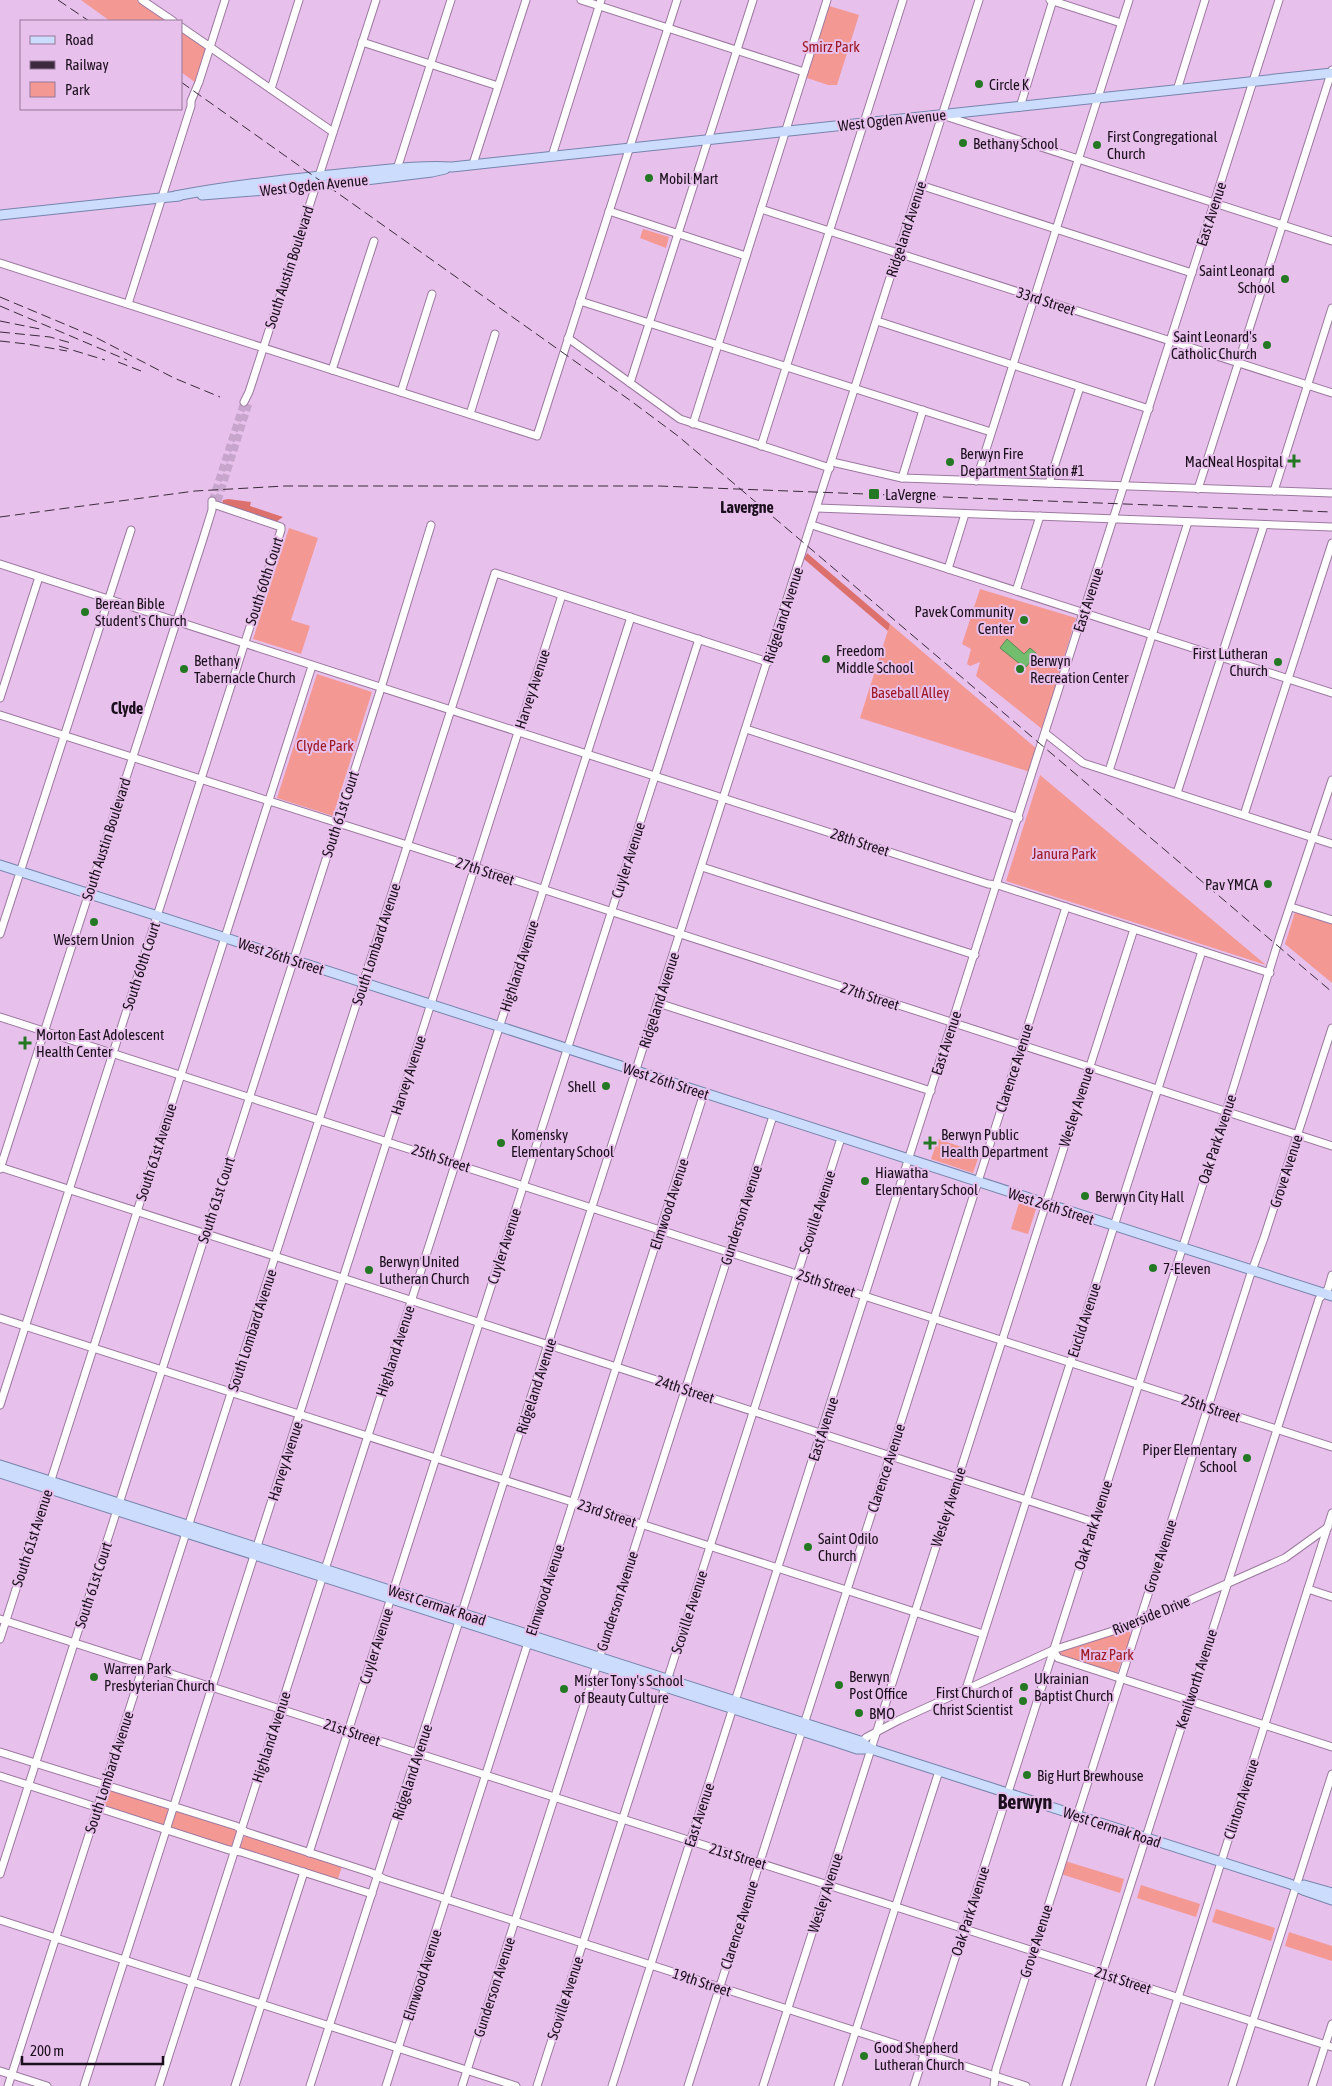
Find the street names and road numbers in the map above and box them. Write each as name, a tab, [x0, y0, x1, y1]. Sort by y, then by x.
street label: West Ogden Avenue	[837, 106, 947, 134]
street label: West Ogden Avenue	[259, 171, 369, 199]
street label: Ridgeland Avenue	[882, 179, 930, 279]
street label: East Avenue	[1193, 180, 1229, 248]
street label: South Austin Boulevard	[261, 204, 317, 330]
street label: 33rd Street	[1015, 284, 1077, 318]
street label: South 60th Court	[242, 535, 286, 627]
street label: Ridgeland Avenue	[759, 565, 807, 665]
street label: East Avenue	[1070, 566, 1106, 634]
street label: Harvey Avenue	[511, 647, 553, 731]
street label: South 61st Court	[318, 769, 362, 859]
street label: South Austin Boulevard	[78, 776, 134, 902]
street label: Cuyler Avenue	[608, 820, 648, 900]
street label: 28th Street	[829, 825, 891, 859]
street label: 27th Street	[454, 854, 516, 888]
street label: South Lombard Avenue	[348, 881, 404, 1007]
street label: Highland Avenue	[496, 918, 542, 1014]
street label: South 60th Court	[119, 920, 163, 1012]
street label: West 26th Street	[236, 934, 326, 978]
street label: Ridgeland Avenue	[635, 950, 683, 1050]
street label: 27th Street	[839, 979, 901, 1013]
street label: East Avenue	[928, 1009, 964, 1077]
street label: Clarence Avenue	[992, 1021, 1036, 1114]
street label: Harvey Avenue	[387, 1033, 429, 1117]
street label: West 26th Street	[621, 1059, 711, 1103]
street label: Wesley Avenue	[1055, 1065, 1097, 1149]
street label: Oak Park Avenue	[1195, 1092, 1240, 1186]
street label: South 61st Avenue	[132, 1101, 180, 1203]
street label: Grove Avenue	[1266, 1132, 1306, 1210]
street label: 25th Street	[410, 1141, 472, 1175]
street label: South 61st Court	[194, 1155, 238, 1245]
street label: Elmwood Avenue	[646, 1156, 692, 1252]
street label: Gunderson Avenue	[717, 1163, 765, 1267]
street label: Scoville Avenue	[796, 1168, 839, 1256]
street label: West 26th Street	[1006, 1184, 1096, 1228]
street label: Cuyler Avenue	[484, 1206, 524, 1286]
street label: 25th Street	[795, 1266, 857, 1300]
street label: South Lombard Avenue	[224, 1267, 280, 1393]
street label: Euclid Avenue	[1064, 1280, 1104, 1359]
street label: Highland Avenue	[372, 1303, 418, 1399]
street label: Ridgeland Avenue	[512, 1336, 560, 1436]
street label: 24th Street	[654, 1372, 716, 1406]
street label: 25th Street	[1180, 1391, 1242, 1425]
street label: East Avenue	[805, 1395, 841, 1463]
street label: Harvey Avenue	[264, 1419, 306, 1503]
street label: Clarence Avenue	[864, 1421, 908, 1514]
street label: Wesley Avenue	[927, 1465, 969, 1549]
street label: Oak Park Avenue	[1071, 1478, 1116, 1572]
street label: South 61st Avenue	[8, 1487, 56, 1589]
street label: 23rd Street	[576, 1496, 638, 1530]
street label: Grove Avenue	[1140, 1517, 1180, 1595]
street label: South 61st Court	[71, 1540, 115, 1630]
street label: Elmwood Avenue	[522, 1542, 568, 1638]
street label: Gunderson Avenue	[593, 1549, 641, 1653]
street label: Scoville Avenue	[668, 1568, 711, 1656]
street label: West Cermak Road	[386, 1581, 488, 1629]
street label: Riverside Drive	[1110, 1592, 1192, 1638]
street label: Cuyler Avenue	[356, 1606, 396, 1686]
street label: Kenilworth Avenue	[1172, 1627, 1220, 1731]
street label: Highland Avenue	[248, 1689, 294, 1785]
street label: South Lombard Avenue	[81, 1709, 137, 1835]
street label: 21st Street	[321, 1715, 383, 1749]
street label: Ridgeland Avenue	[388, 1722, 436, 1822]
street label: Clinton Avenue	[1220, 1756, 1262, 1841]
street label: East Avenue	[681, 1781, 717, 1849]
street label: West Cermak Road	[1061, 1803, 1163, 1851]
street label: 21st Street	[707, 1839, 769, 1873]
street label: Wesley Avenue	[804, 1851, 846, 1935]
street label: Oak Park Avenue	[948, 1864, 993, 1958]
street label: Clarence Avenue	[717, 1878, 761, 1971]
street label: Grove Avenue	[1016, 1902, 1056, 1980]
street label: Elmwood Avenue	[399, 1927, 445, 2023]
street label: Gunderson Avenue	[470, 1935, 518, 2039]
street label: Scoville Avenue	[544, 1954, 587, 2042]
street label: 21st Street	[1092, 1963, 1154, 1997]
street label: 19th Street	[671, 1965, 733, 1999]

